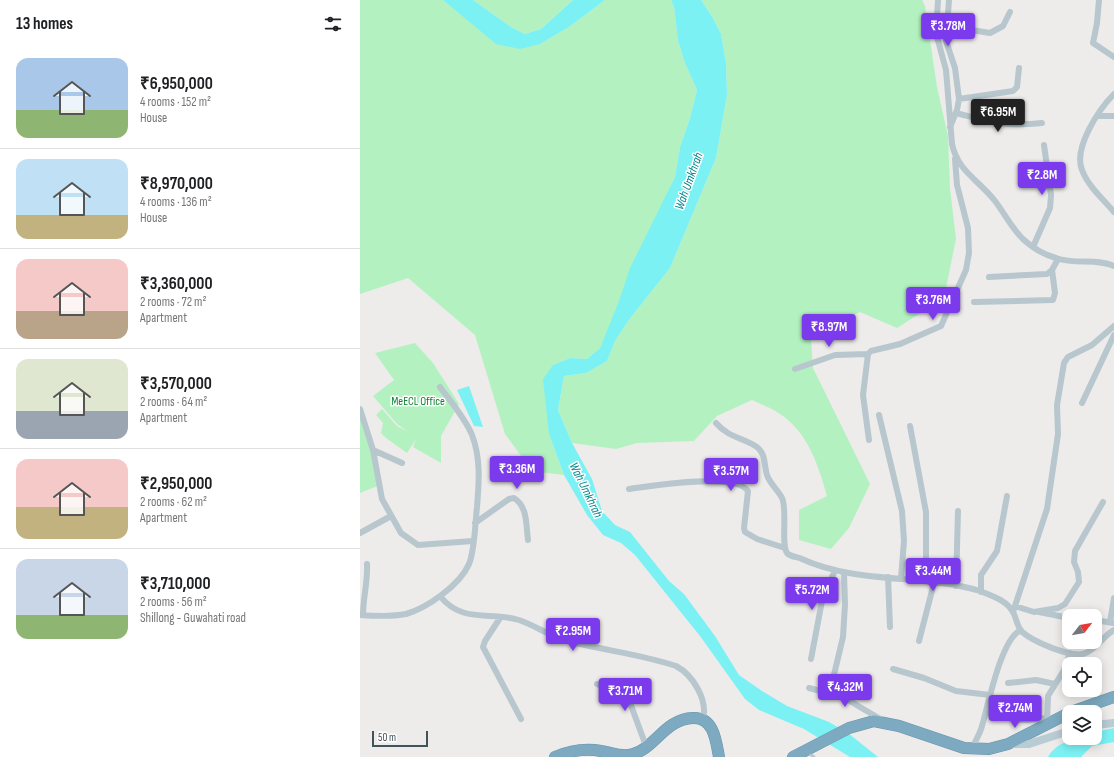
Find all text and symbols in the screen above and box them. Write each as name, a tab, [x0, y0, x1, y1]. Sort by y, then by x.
icon: filters	[322, 13, 344, 35]
pin: ₹3.78M	[915, 13, 981, 47]
text: 13 homes	[16, 14, 73, 34]
text: ₹3.78M	[930, 18, 966, 34]
icon: home	[48, 74, 96, 122]
text: ₹6,950,000	[140, 74, 213, 94]
text: 4 rooms · 152 m²	[140, 94, 211, 110]
pin: ₹6.95M	[965, 99, 1031, 133]
text: ₹6.95M	[980, 104, 1016, 120]
text: House	[140, 110, 167, 126]
water label: Wah Umkhrah	[671, 150, 707, 212]
pin: ₹2.8M	[1014, 162, 1070, 196]
text: ₹2.8M	[1027, 167, 1057, 183]
text: ₹8,970,000	[140, 174, 213, 194]
icon: home	[48, 175, 96, 223]
text: 4 rooms · 136 m²	[140, 194, 212, 210]
text: House	[140, 210, 167, 226]
text: ₹3,360,000	[140, 274, 213, 294]
icon: home	[48, 275, 96, 323]
pin: ₹3.76M	[900, 287, 966, 321]
text: ₹3.76M	[915, 292, 951, 308]
text: 2 rooms · 72 m²	[140, 294, 206, 310]
text: Apartment	[140, 310, 187, 326]
pin: ₹8.97M	[796, 314, 862, 348]
text: ₹8.97M	[811, 319, 847, 335]
text: ₹3,570,000	[140, 374, 212, 394]
icon: home	[48, 375, 96, 423]
text: 2 rooms · 64 m²	[140, 394, 207, 410]
park label: MeECL Office	[391, 394, 445, 409]
text: Apartment	[140, 410, 187, 426]
pin: ₹3.36M	[484, 456, 550, 490]
pin: ₹3.57M	[698, 458, 764, 492]
water label: Wah Umkhrah	[566, 460, 607, 521]
text: ₹3.36M	[499, 461, 535, 477]
text: ₹3.57M	[713, 463, 749, 479]
text: ₹2,950,000	[140, 474, 212, 494]
icon: home	[48, 475, 96, 523]
text: 2 rooms · 62 m²	[140, 494, 207, 510]
text: Apartment	[140, 510, 187, 526]
pin: ₹3.44M	[900, 558, 966, 592]
text: ₹3.44M	[915, 563, 951, 579]
text: ₹3,710,000	[140, 574, 211, 594]
icon: home	[48, 575, 96, 623]
pin: ₹5.72M	[779, 577, 845, 611]
text: ₹5.72M	[794, 582, 830, 598]
text: 2 rooms · 56 m²	[140, 594, 207, 610]
north arrow	[1062, 609, 1102, 649]
map controls	[1062, 609, 1102, 745]
text: Shillong - Guwahati road	[140, 610, 246, 626]
pin: ₹2.95M	[540, 618, 606, 652]
text: ₹2.95M	[555, 623, 591, 639]
button: locate	[1062, 657, 1102, 697]
pin: ₹4.32M	[812, 674, 878, 708]
pin: ₹3.71M	[592, 678, 658, 712]
text: ₹4.32M	[827, 679, 863, 695]
text: ₹3.71M	[608, 683, 642, 699]
pin: ₹2.74M	[982, 695, 1048, 729]
text: ₹2.74M	[998, 700, 1032, 716]
button: layers	[1062, 705, 1102, 745]
scale bar	[372, 729, 428, 748]
text: 50 m	[378, 731, 396, 744]

